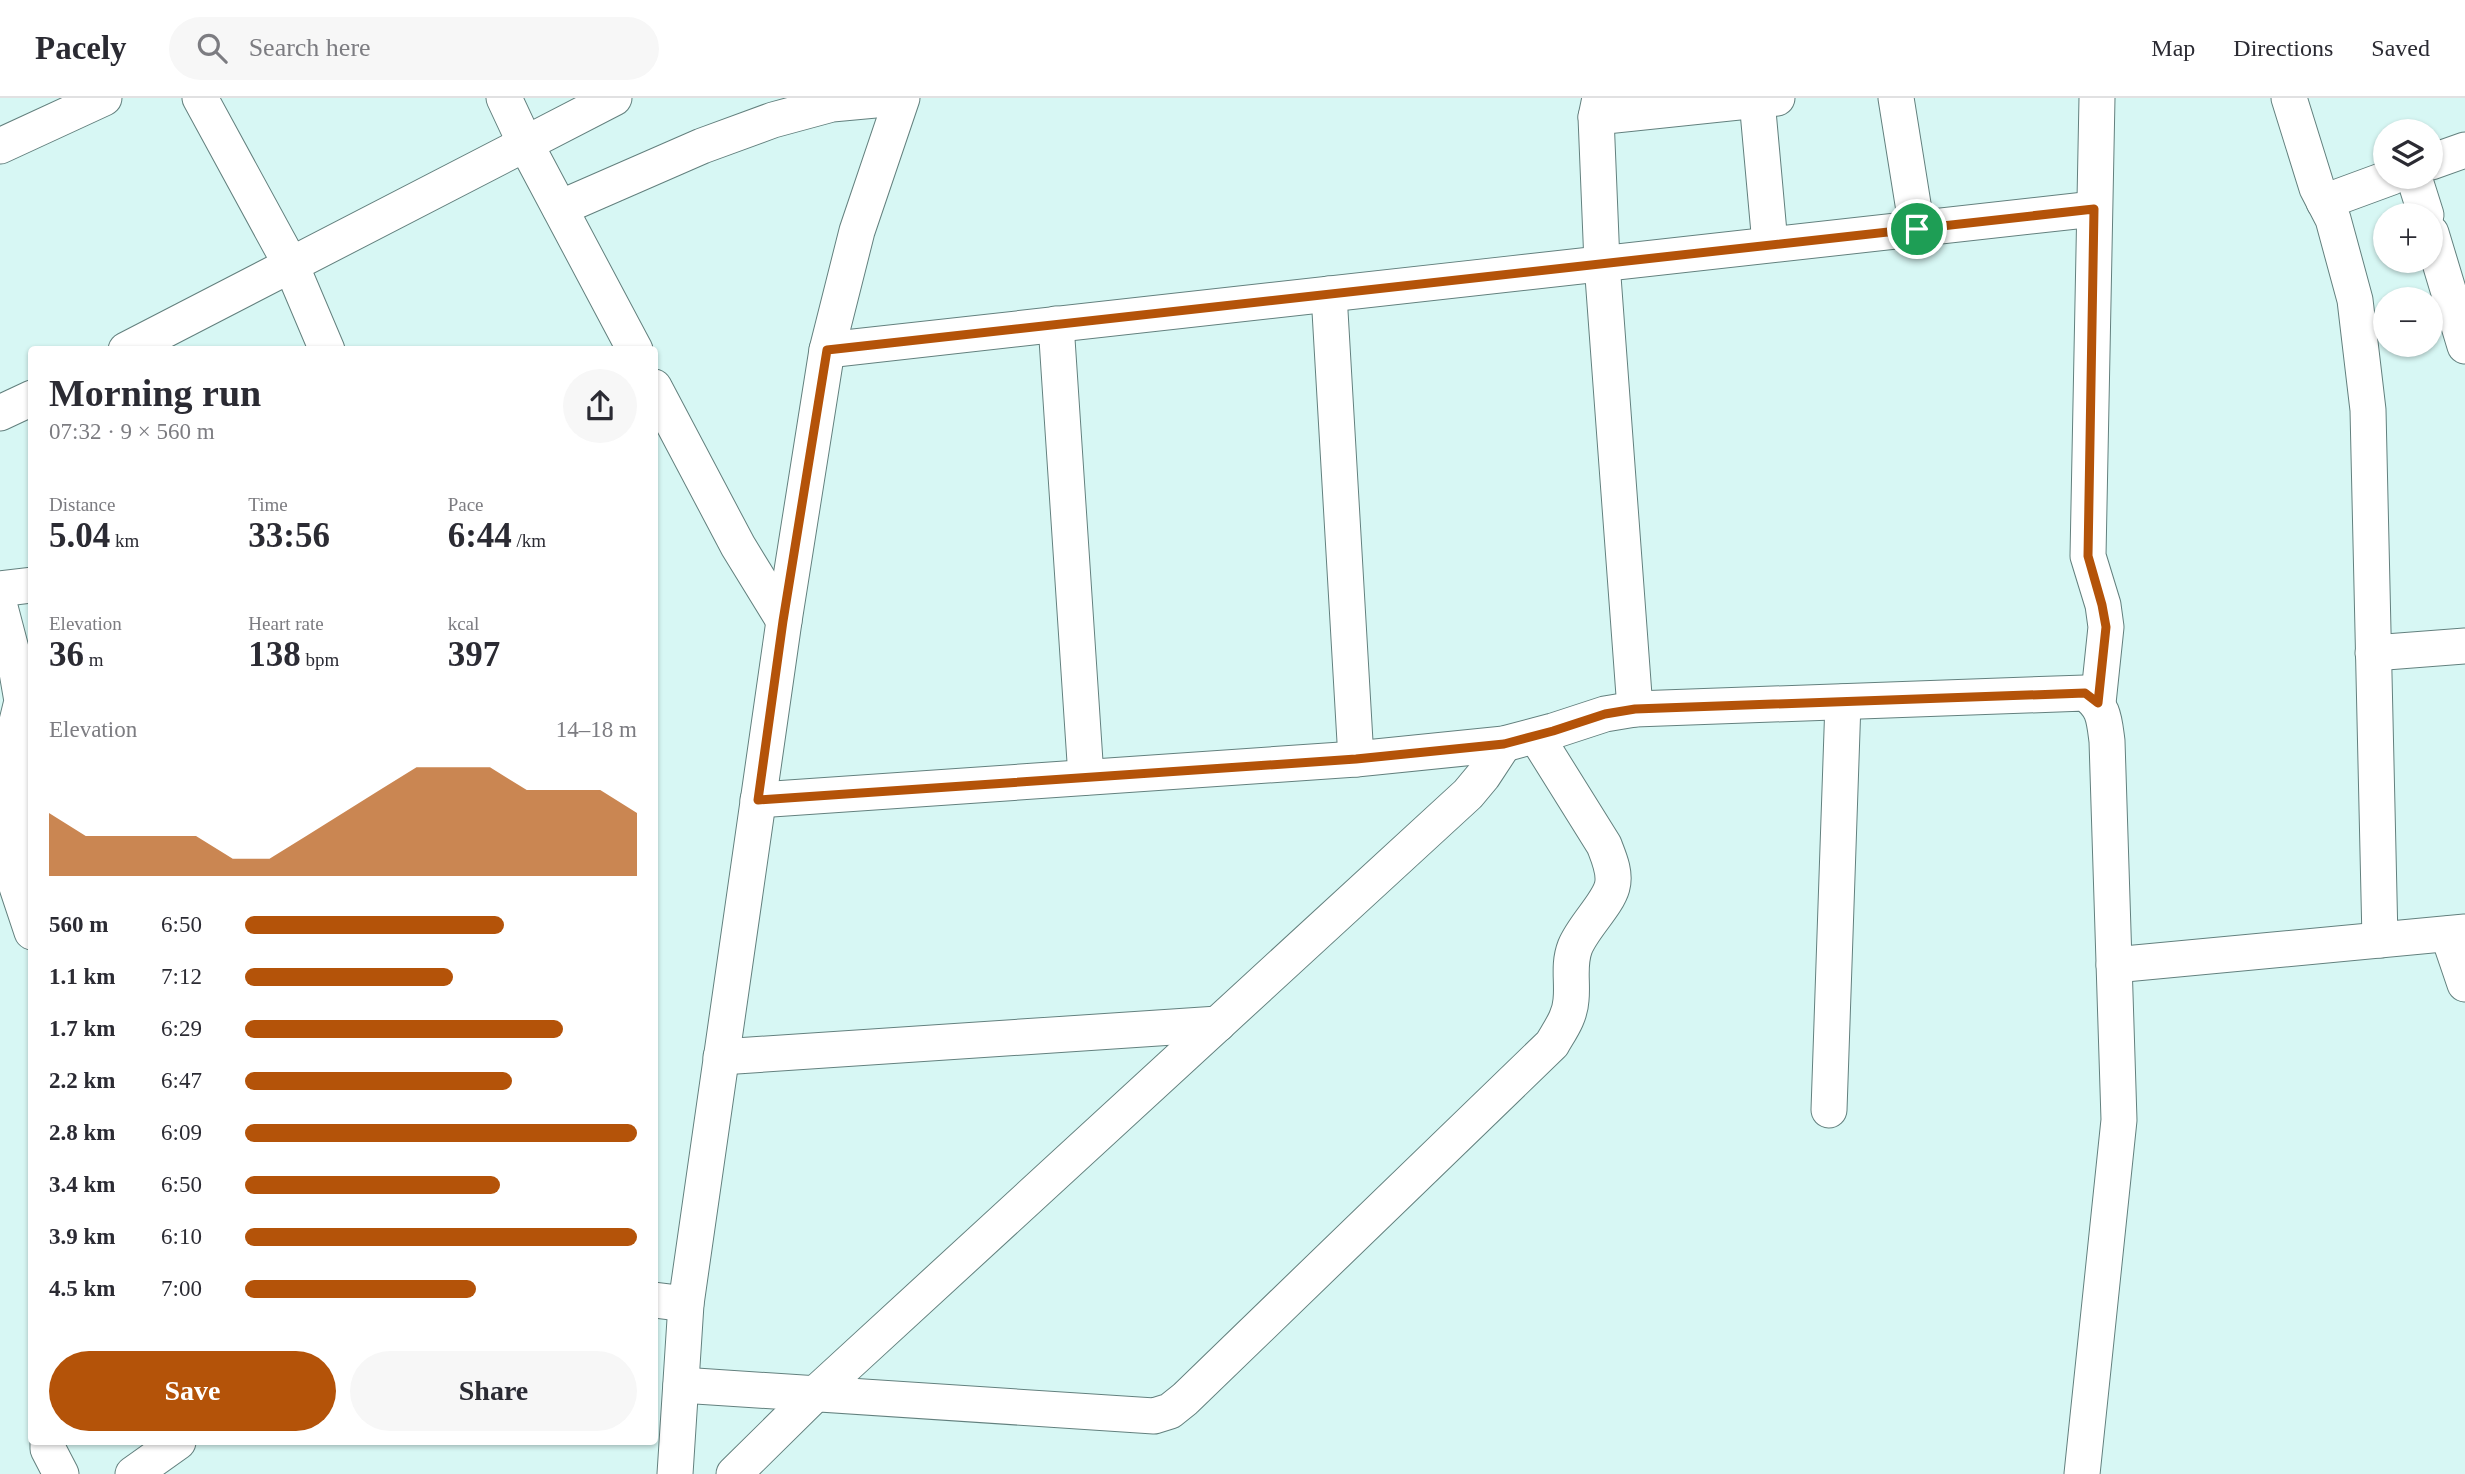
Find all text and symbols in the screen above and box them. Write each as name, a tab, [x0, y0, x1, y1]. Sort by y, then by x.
search box	[169, 17, 659, 80]
icon: search	[193, 29, 231, 67]
text: Pacely	[35, 30, 127, 66]
text: Search here	[249, 33, 371, 62]
text: Map	[2151, 35, 2195, 61]
text: Directions	[2233, 35, 2333, 61]
text: Saved	[2371, 35, 2430, 61]
map controls	[2373, 119, 2443, 357]
button: layers	[2373, 119, 2443, 189]
pin	[1887, 199, 1947, 259]
button: +	[2373, 203, 2443, 273]
icon: arrive	[1898, 210, 1936, 248]
button: −	[2373, 287, 2443, 357]
button: share	[563, 369, 637, 443]
text: Morning run	[49, 372, 261, 414]
text: 07:32 · 9 × 560 m	[49, 419, 215, 444]
text: Distance	[49, 494, 115, 515]
text: Time	[248, 494, 288, 515]
text: Pace	[448, 494, 484, 515]
text: 5.04	[49, 516, 110, 555]
text: 33:56	[248, 516, 330, 555]
text: 6:44	[448, 516, 512, 555]
text: km	[110, 530, 139, 551]
text: /km	[512, 530, 546, 551]
text: Elevation	[49, 613, 122, 634]
text: Heart rate	[248, 613, 324, 634]
text: kcal	[448, 613, 479, 634]
text: 36	[49, 635, 84, 674]
text: 138	[248, 635, 301, 674]
text: 397	[448, 635, 500, 674]
text: m	[84, 649, 104, 670]
text: bpm	[301, 649, 339, 670]
text: Elevation	[49, 717, 137, 742]
text: 14–18 m	[556, 717, 637, 742]
text: 560 m	[49, 912, 108, 937]
text: 6:50	[161, 912, 202, 937]
text: 1.1 km	[49, 964, 115, 989]
text: 7:12	[161, 964, 202, 989]
text: 1.7 km	[49, 1016, 115, 1041]
text: 6:29	[161, 1016, 202, 1041]
text: 2.2 km	[49, 1068, 115, 1093]
text: 6:47	[161, 1068, 202, 1093]
text: 2.8 km	[49, 1120, 115, 1145]
text: 6:09	[161, 1120, 202, 1145]
text: 3.4 km	[49, 1172, 115, 1197]
text: 6:50	[161, 1172, 202, 1197]
text: 3.9 km	[49, 1224, 115, 1249]
text: 6:10	[161, 1224, 202, 1249]
text: 4.5 km	[49, 1276, 115, 1301]
text: 7:00	[161, 1276, 202, 1301]
button: Save	[49, 1351, 336, 1431]
button: Share	[350, 1351, 637, 1431]

